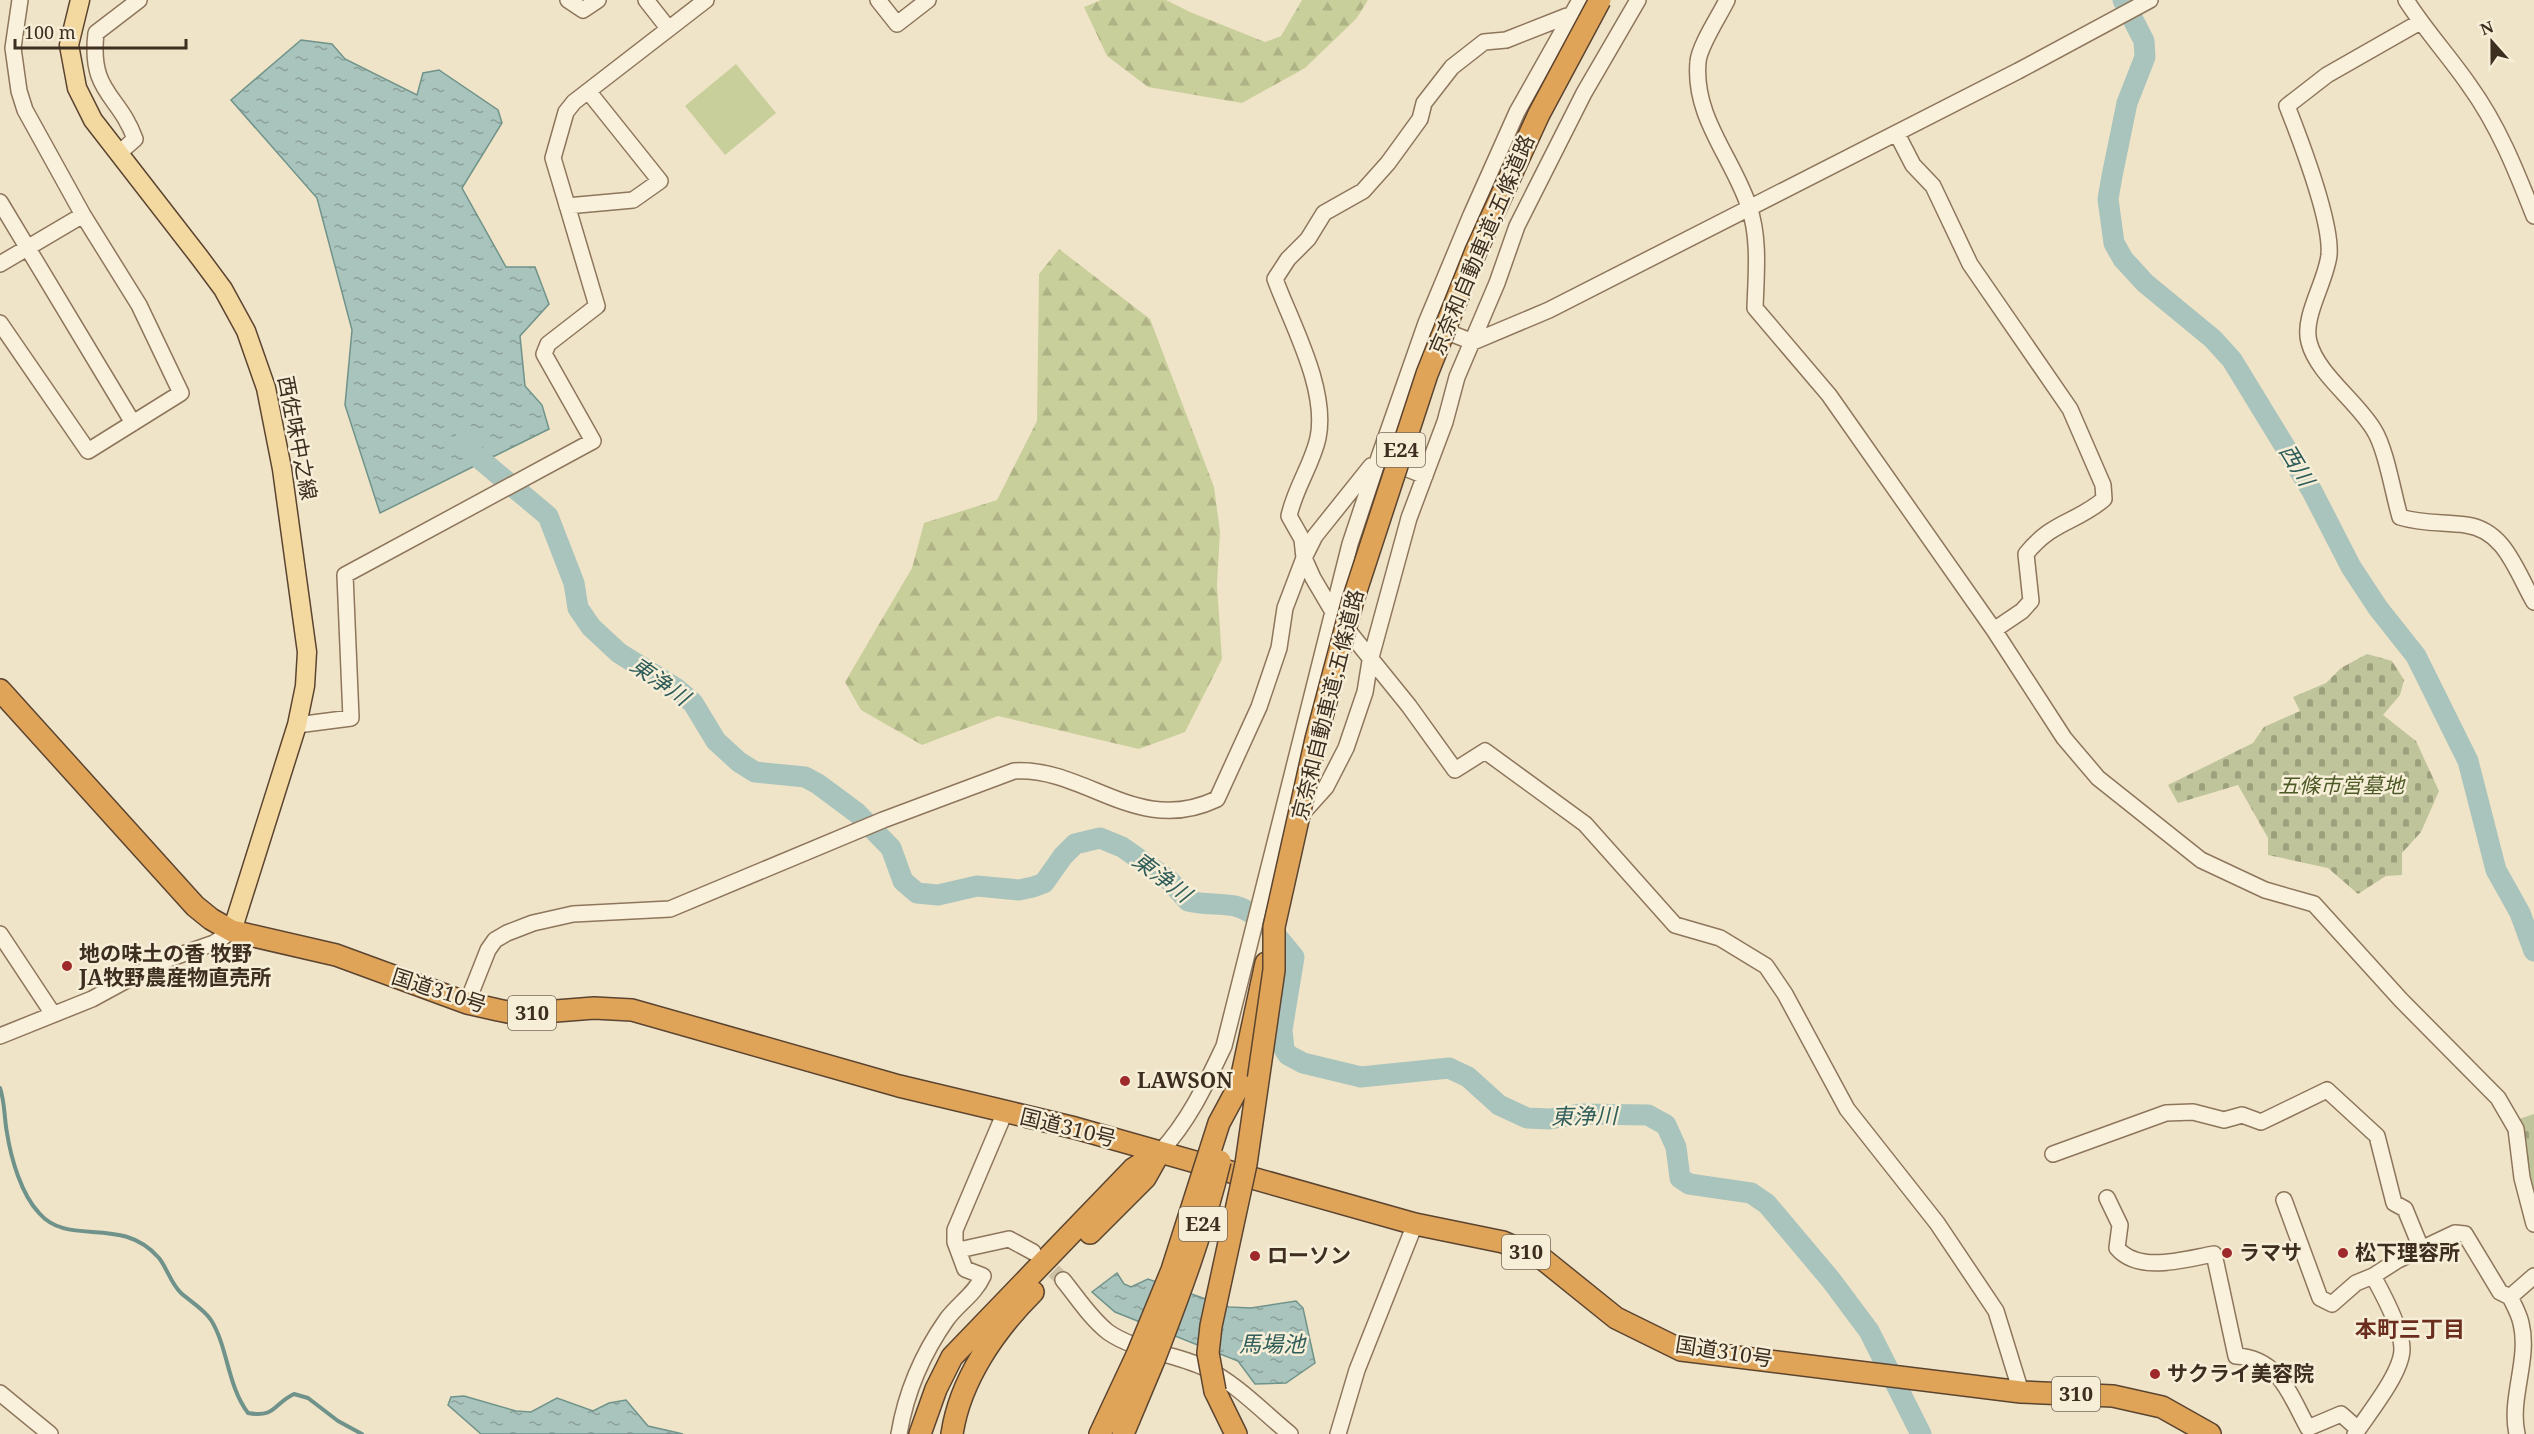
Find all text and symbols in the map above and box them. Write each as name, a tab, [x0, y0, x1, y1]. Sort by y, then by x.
scale bar	[15, 12, 186, 50]
north arrow	[2462, 12, 2522, 72]
text: N	[2477, 15, 2497, 41]
text: 100 m	[24, 20, 76, 44]
street label: 京奈和自動車道;五條道路	[1422, 130, 1540, 359]
street label: 西佐味中之線	[272, 373, 324, 502]
road number: E24	[1377, 433, 1425, 467]
water label: 西川	[2274, 438, 2323, 493]
street label: 京奈和自動車道;五條道路	[1285, 586, 1369, 823]
water label: 東浄川	[625, 649, 698, 713]
park label: 五條市営墓地	[2278, 771, 2406, 799]
water label: 東浄川	[1127, 844, 1200, 909]
place label: 地の味土の香 牧野 JA牧野農産物直売所	[78, 939, 271, 991]
marker: 地の味土の香 牧野 JA牧野農産物直売所	[60, 959, 74, 973]
street label: 国道310号	[388, 962, 490, 1019]
road number: 310	[508, 996, 556, 1030]
place label: LAWSON	[1137, 1066, 1233, 1094]
marker: LAWSON	[1118, 1074, 1132, 1088]
water label: 東浄川	[1551, 1099, 1619, 1131]
street label: 国道310号	[1017, 1102, 1119, 1152]
road number: E24	[1179, 1207, 1227, 1241]
road number: 310	[1502, 1235, 1550, 1269]
place label: ラマサ	[2239, 1238, 2302, 1266]
place label: 松下理容所	[2355, 1238, 2460, 1266]
place label: ローソン	[1267, 1241, 1351, 1269]
marker: ラマサ	[2220, 1246, 2234, 1260]
marker: 松下理容所	[2336, 1246, 2350, 1260]
marker: ローソン	[1248, 1249, 1262, 1263]
district label: 本町三丁目	[2355, 1313, 2465, 1343]
water label: 馬場池	[1239, 1328, 1307, 1358]
street label: 国道310号	[1673, 1330, 1775, 1373]
place label: サクライ美容院	[2167, 1359, 2314, 1387]
marker: サクライ美容院	[2148, 1367, 2162, 1381]
road number: 310	[2052, 1377, 2100, 1411]

